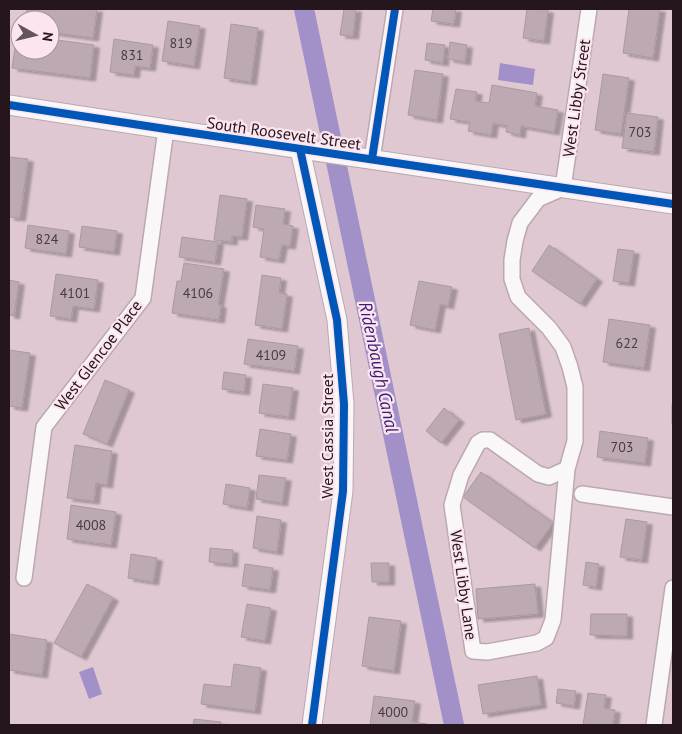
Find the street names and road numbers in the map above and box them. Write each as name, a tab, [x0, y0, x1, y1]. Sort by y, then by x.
street label: West Libby Street	[558, 37, 594, 158]
street label: South Roosevelt Street	[206, 112, 363, 154]
street label: West Glencoe Place	[50, 296, 146, 414]
street label: West Cassia Street	[317, 373, 337, 498]
street label: West Libby Lane	[446, 529, 482, 641]

